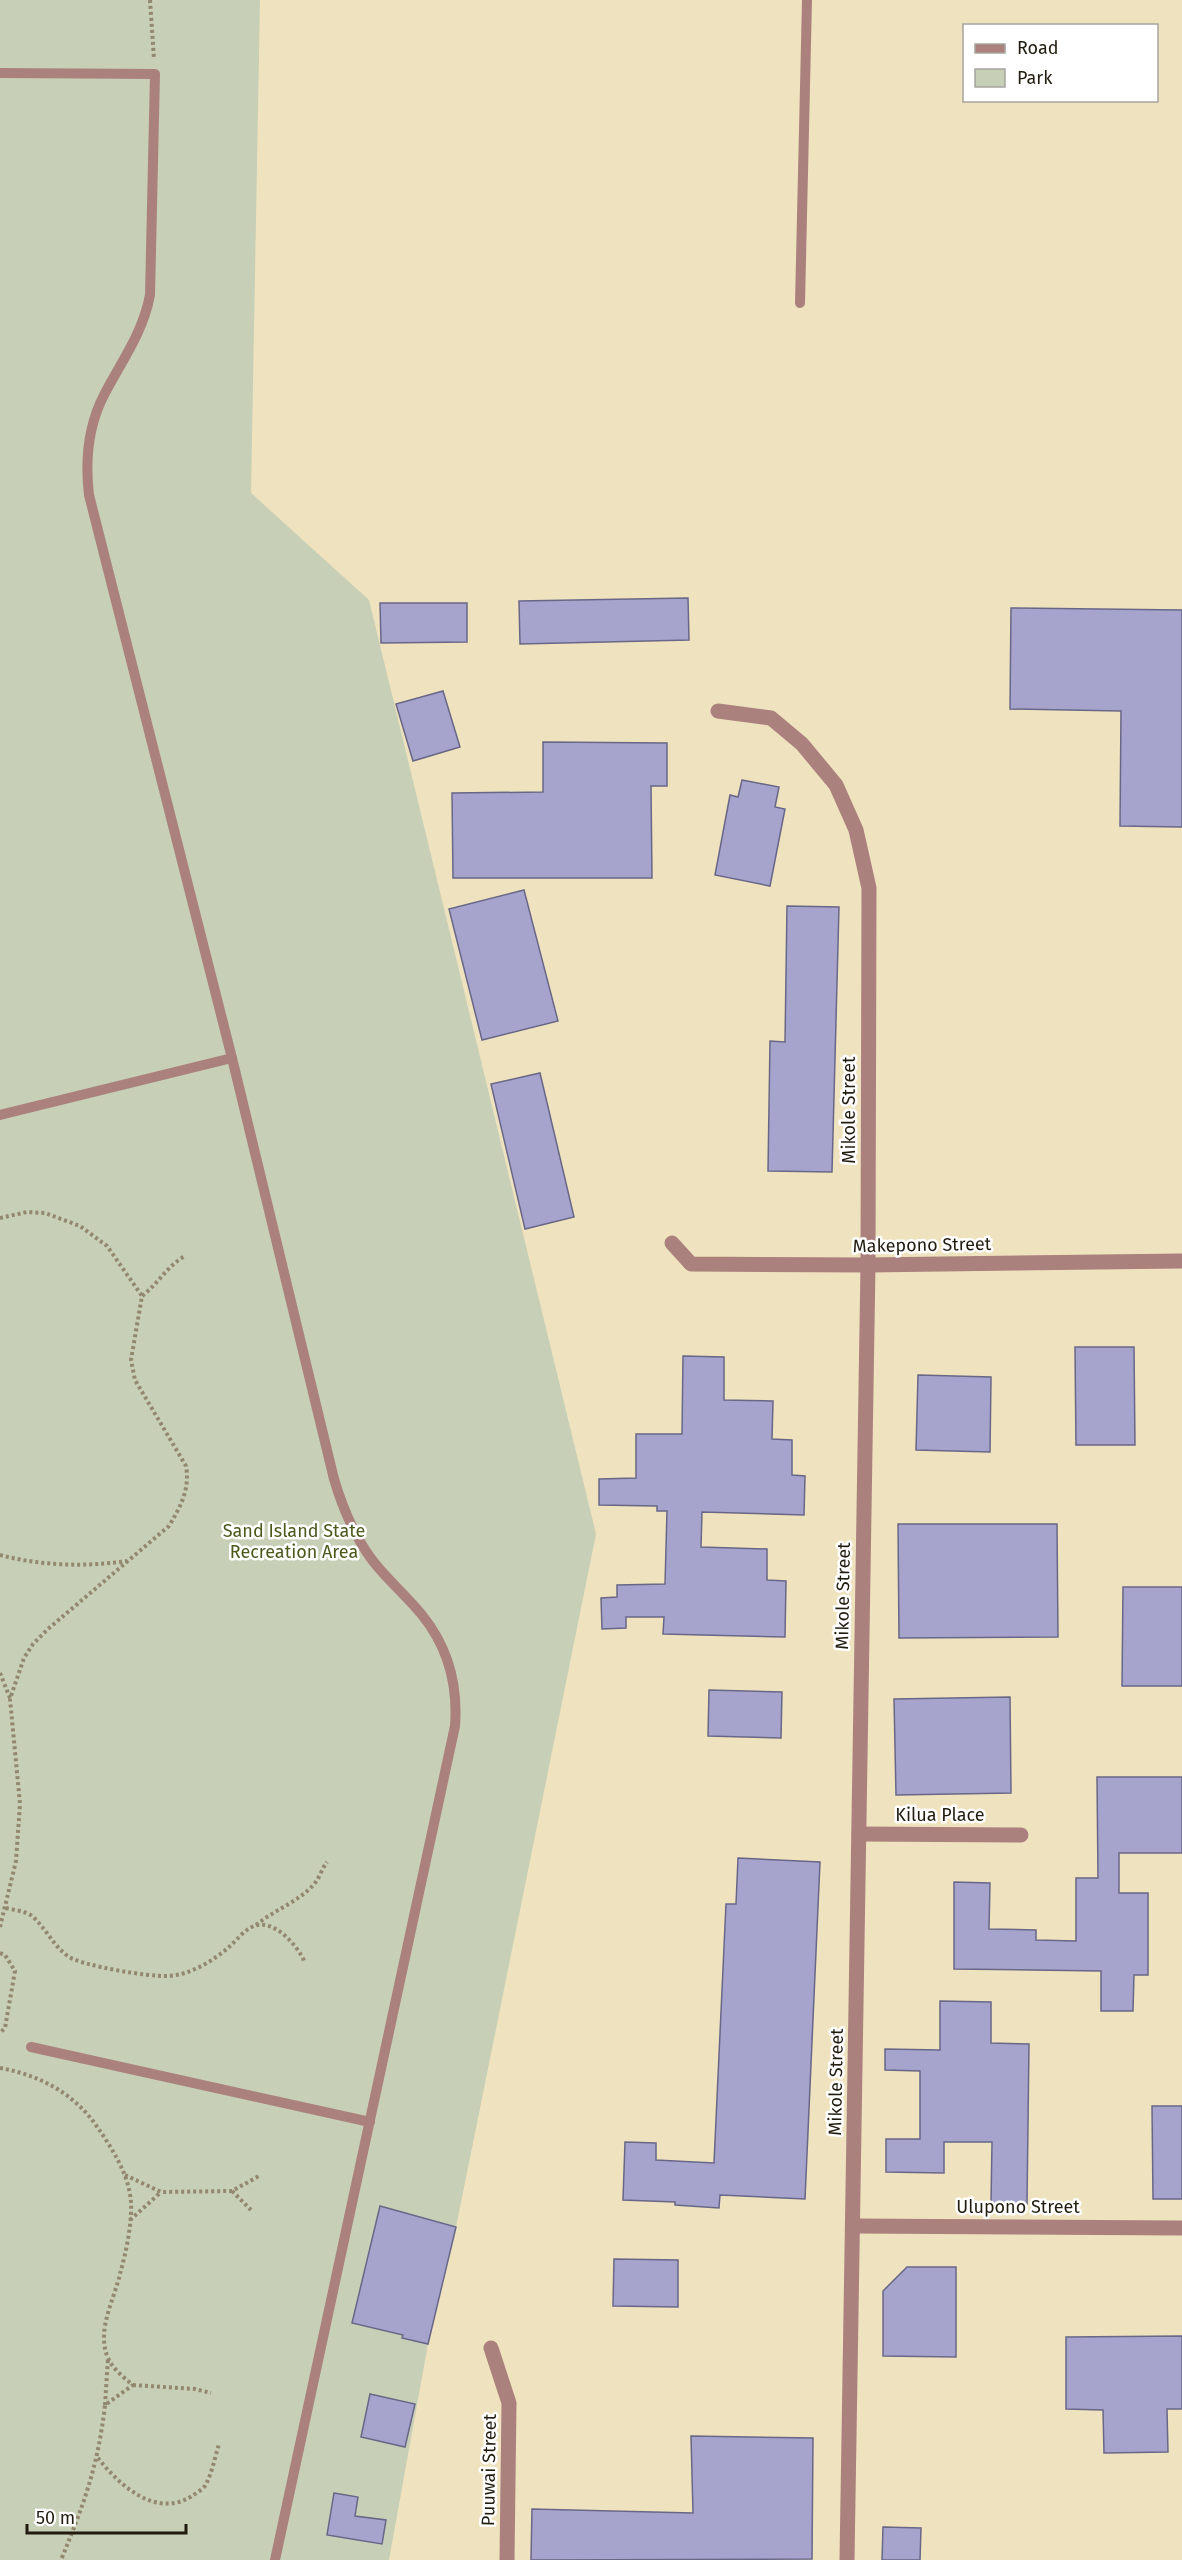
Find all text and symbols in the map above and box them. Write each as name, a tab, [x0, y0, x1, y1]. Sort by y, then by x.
legend	[963, 24, 1158, 102]
text: Road	[1017, 37, 1059, 59]
text: Park	[1017, 67, 1053, 89]
street label: Mikole Street	[838, 1056, 860, 1164]
street label: Makepono Street	[853, 1233, 992, 1257]
park label: Sand Island State Recreation Area	[223, 1520, 365, 1563]
street label: Mikole Street	[831, 1542, 855, 1650]
street label: Kilua Place	[895, 1804, 985, 1826]
street label: Mikole Street	[824, 2028, 848, 2136]
street label: Ulupono Street	[956, 2196, 1080, 2218]
street label: Puuwai Street	[477, 2413, 501, 2526]
scale bar	[27, 2497, 186, 2535]
text: 50 m	[36, 2507, 75, 2529]

